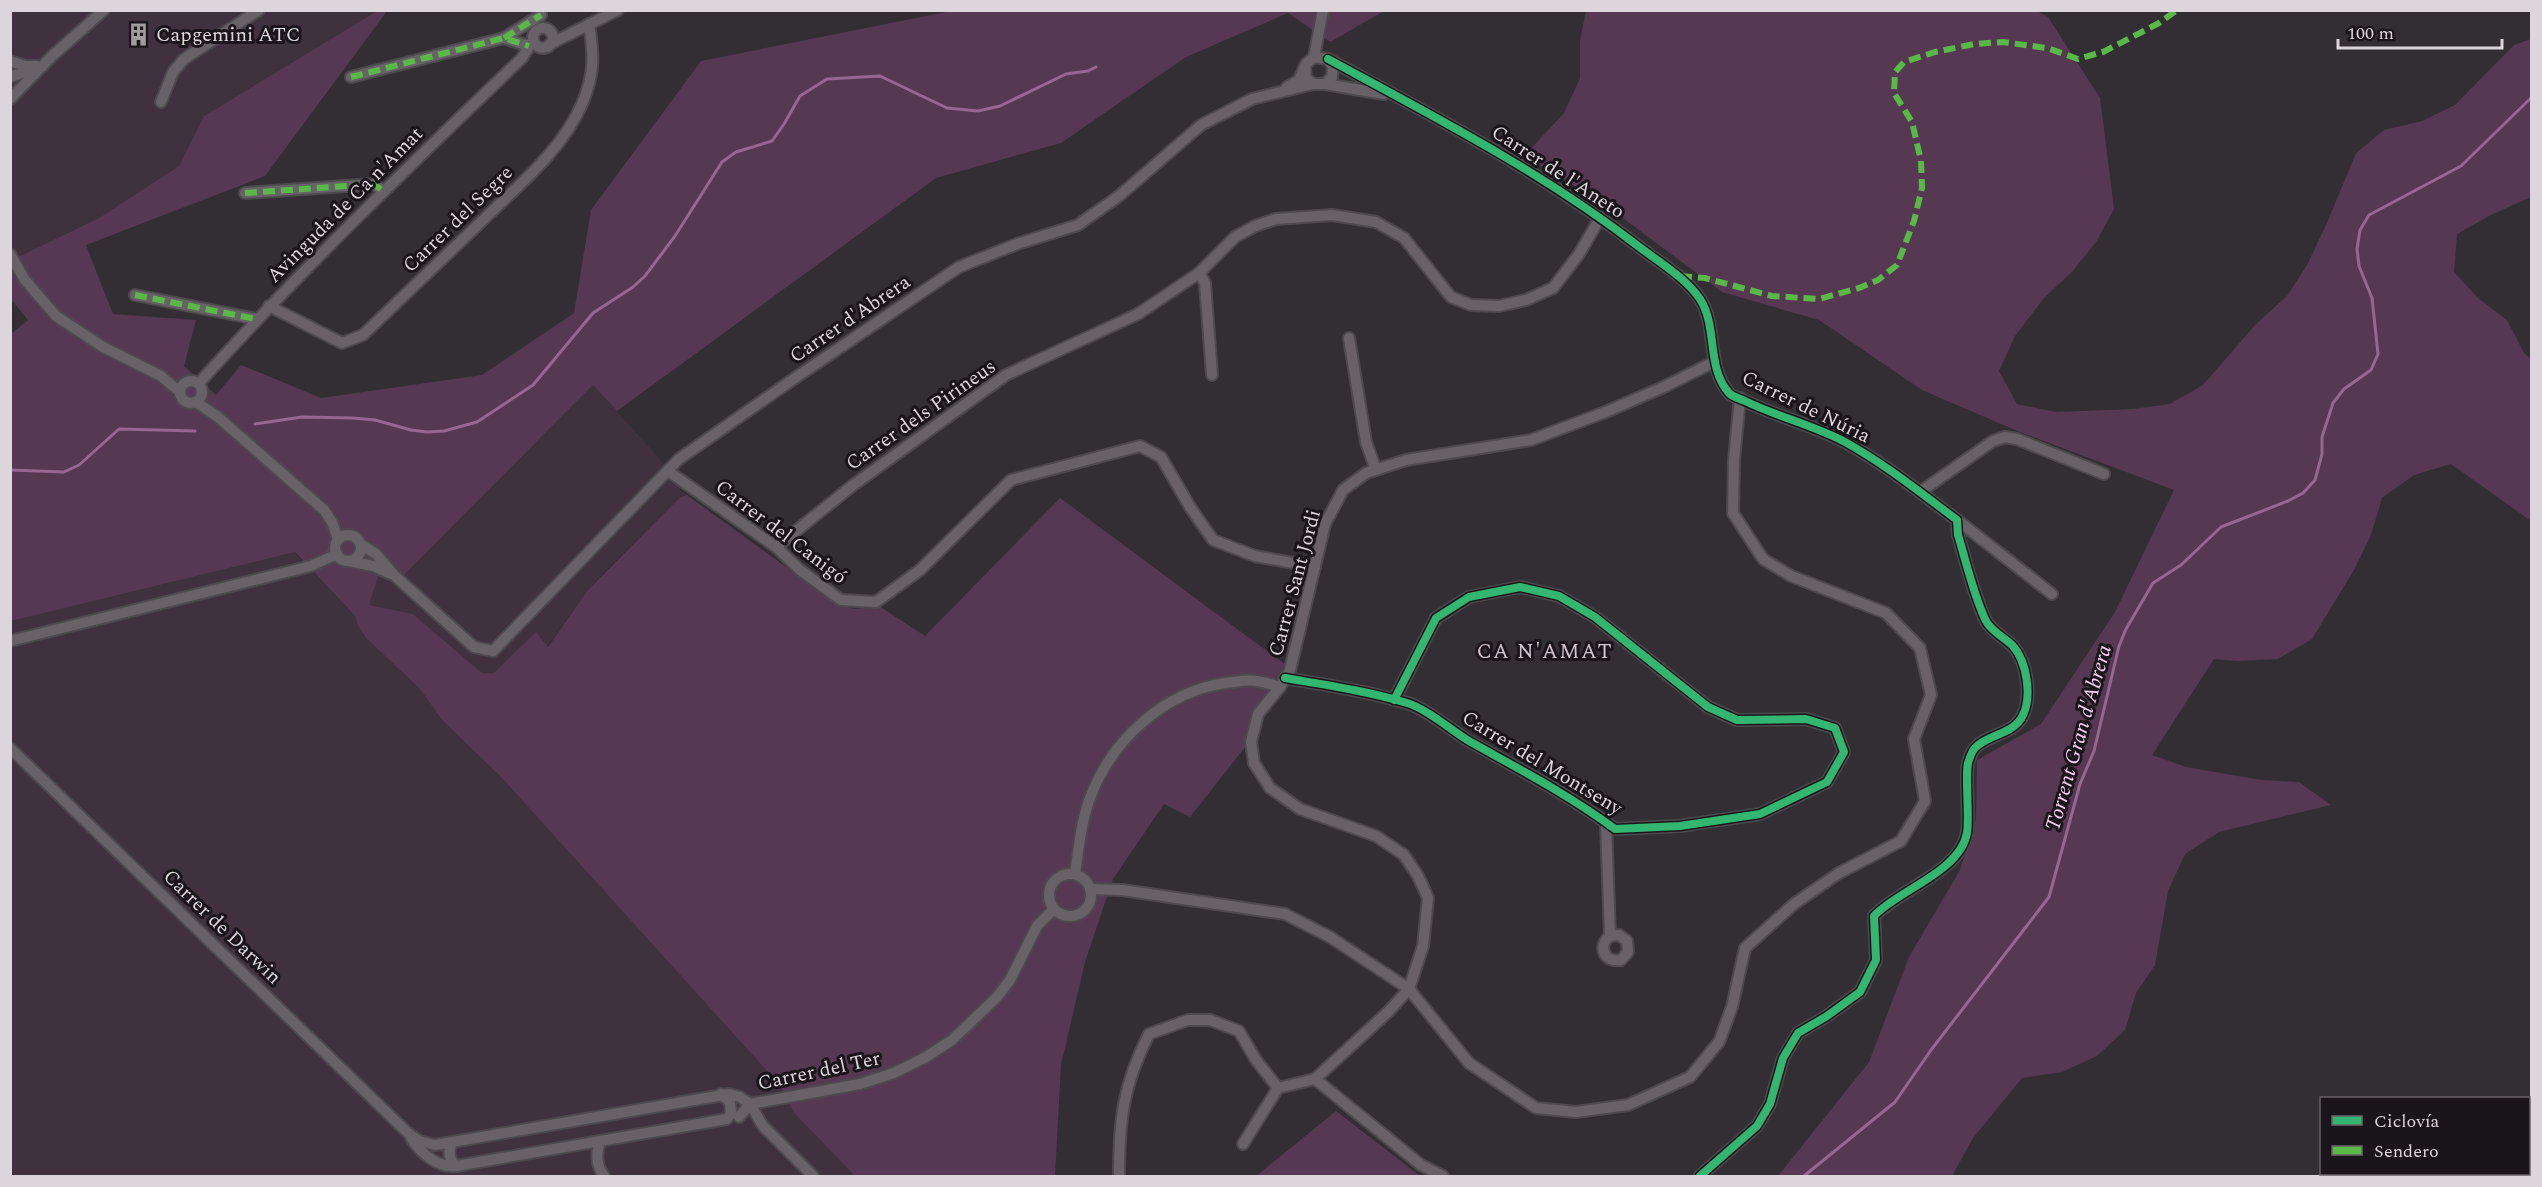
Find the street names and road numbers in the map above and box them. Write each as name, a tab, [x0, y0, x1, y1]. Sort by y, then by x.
street label: Carrer de l'Aneto	[1485, 118, 1631, 226]
street label: Avinguda de Ca n'Amat	[260, 120, 430, 290]
street label: Carrer del Segre	[396, 158, 520, 280]
street label: Carrer d'Abrera	[783, 267, 917, 371]
street label: Carrer dels Pirineus	[840, 352, 1002, 478]
street label: Carrer de Núria	[1737, 363, 1876, 451]
street label: Carrer del Canigó	[709, 472, 853, 592]
street label: Carrer Sant Jordi	[1261, 506, 1329, 660]
street label: Carrer del Montseny	[1456, 703, 1629, 824]
street label: Carrer de Darwin	[156, 862, 288, 992]
street label: Carrer del Ter	[755, 1043, 883, 1099]

